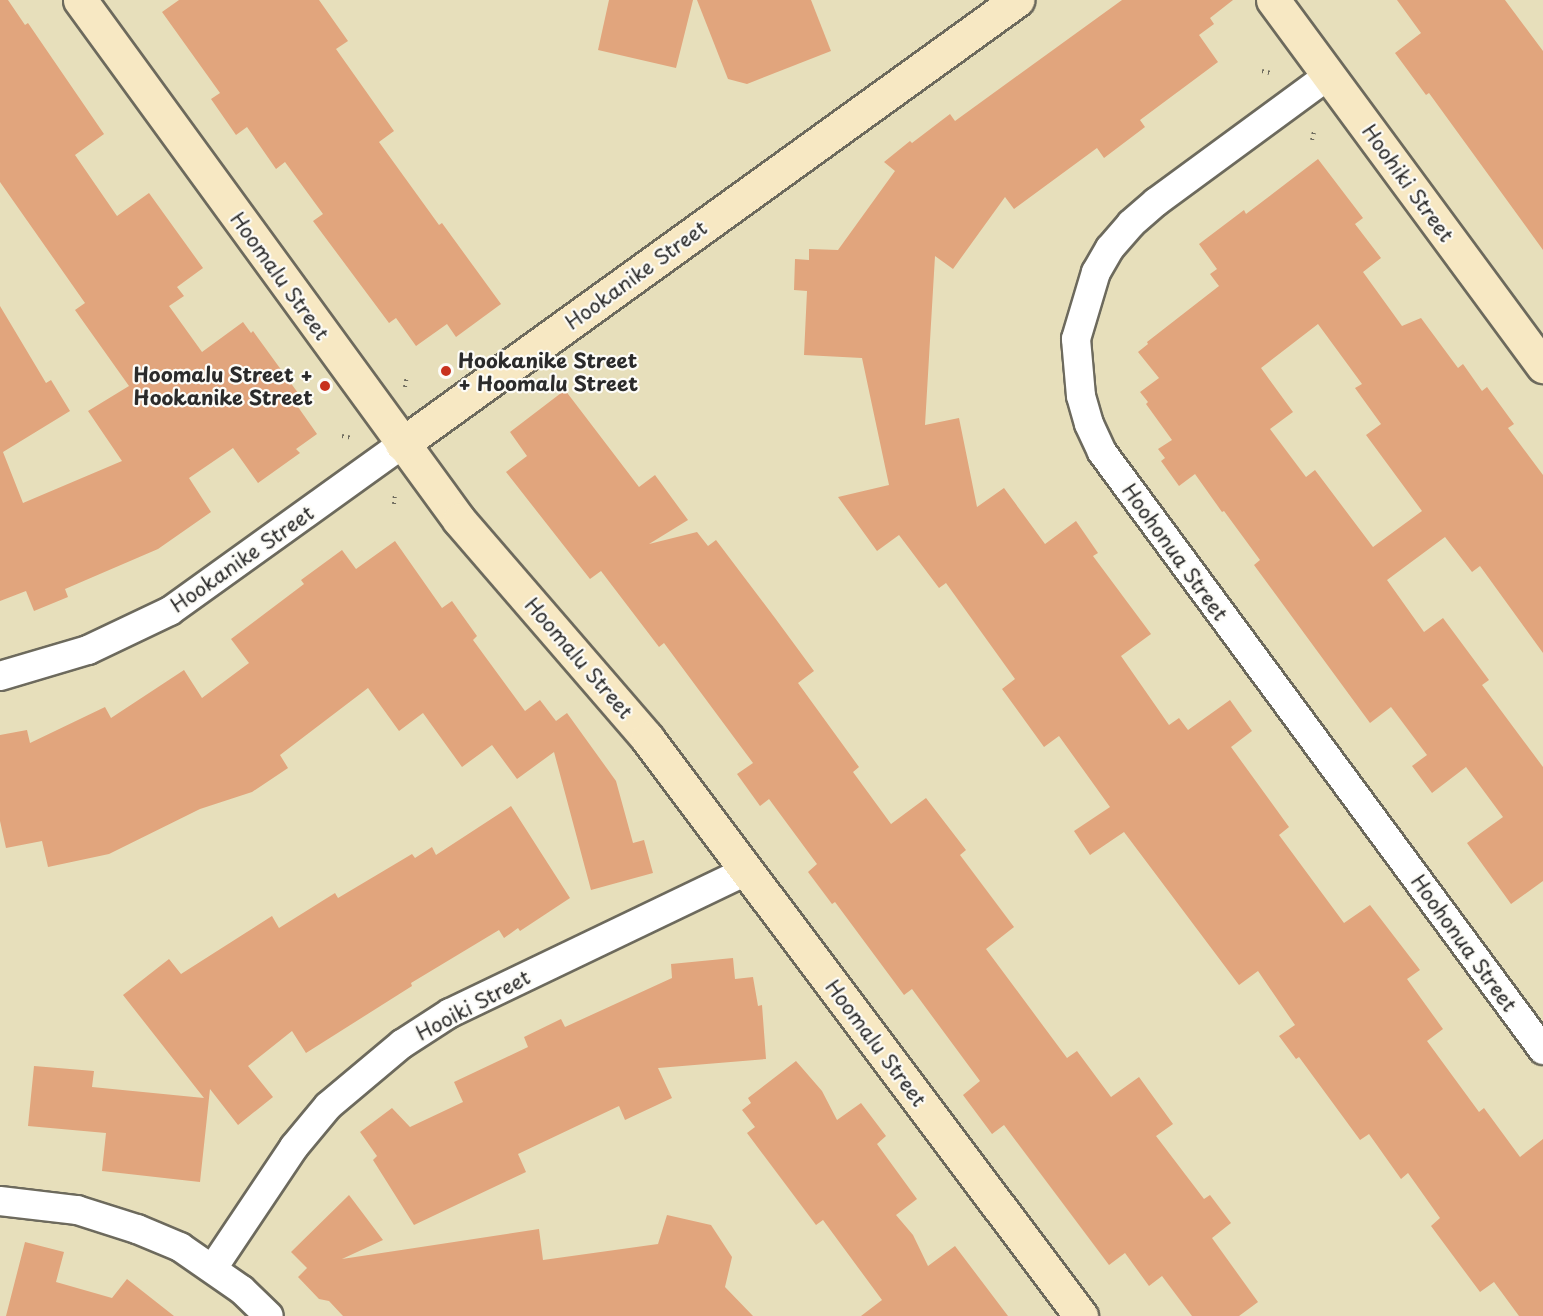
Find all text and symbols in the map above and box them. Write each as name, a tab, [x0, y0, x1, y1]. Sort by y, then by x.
street label: Hoohiki Street	[1357, 119, 1459, 247]
street label: Hoomalu Street	[226, 208, 334, 344]
street label: Hookanike Street	[560, 215, 712, 335]
place label: Hookanike Street + Hoomalu Street	[458, 348, 639, 395]
place label: Hoomalu Street + Hookanike Street	[132, 362, 313, 409]
marker: Hookanike Street + Hoomalu Street	[439, 364, 453, 378]
marker: Hoomalu Street + Hookanike Street	[318, 379, 332, 393]
street label: Hoohonua Street	[1118, 479, 1232, 625]
street label: Hookanike Street	[165, 500, 319, 618]
street label: Hoomalu Street	[520, 593, 638, 723]
street label: Hoohonua Street	[1407, 870, 1521, 1016]
street label: Hooiki Street	[411, 965, 535, 1045]
street label: Hoomalu Street	[821, 975, 931, 1111]

